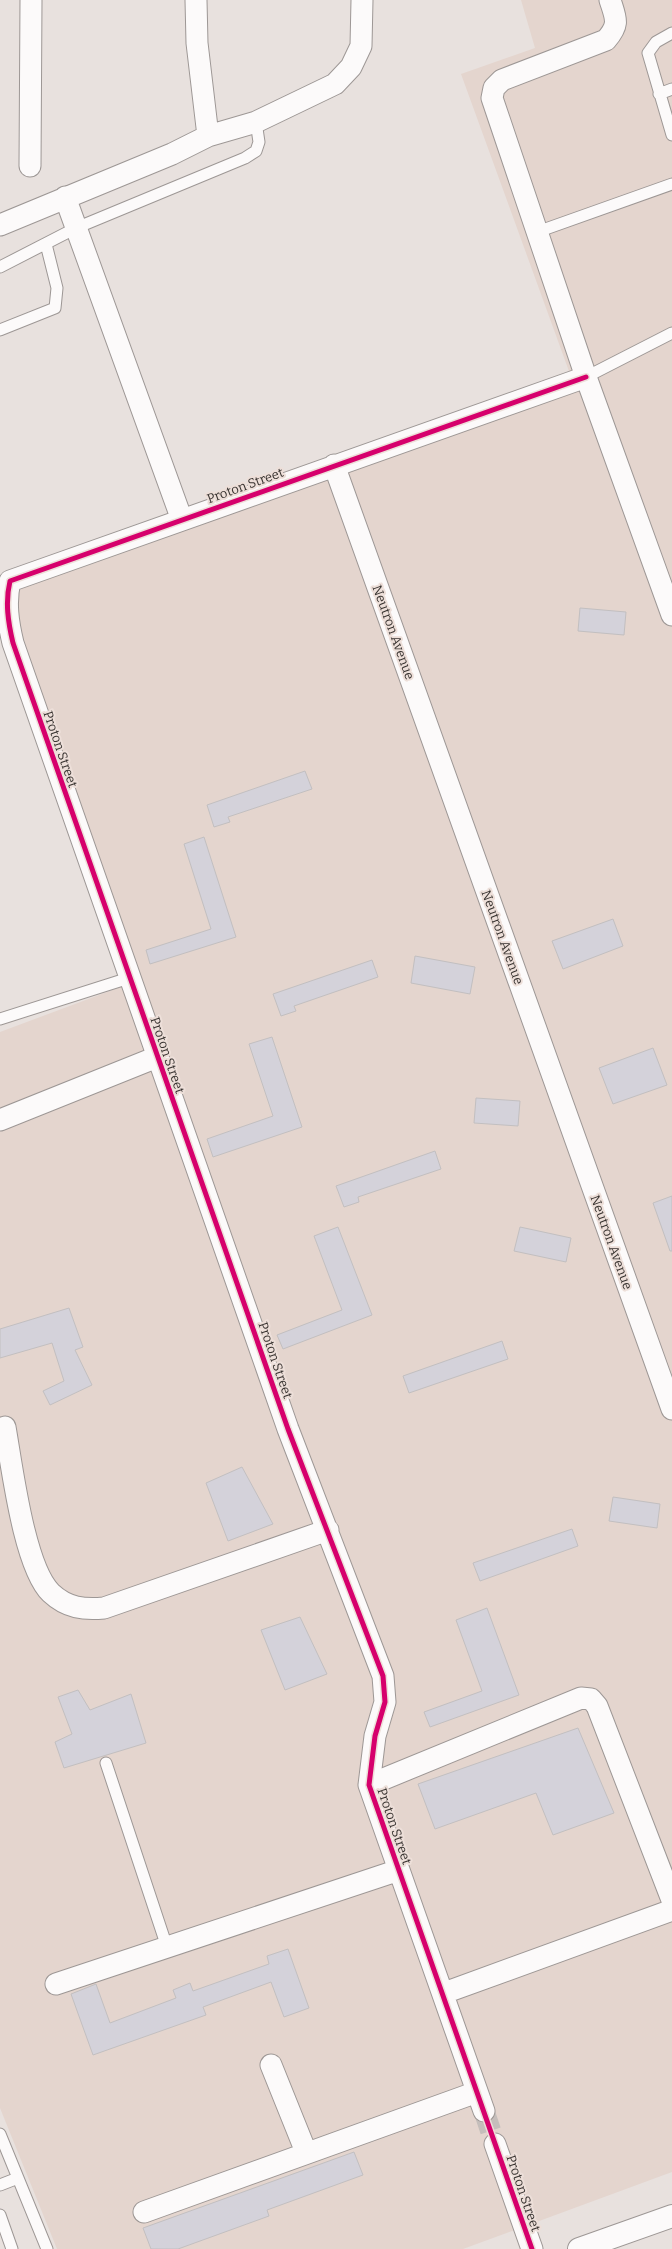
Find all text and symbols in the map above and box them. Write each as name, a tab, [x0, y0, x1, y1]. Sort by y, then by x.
street label: Proton Street	[205, 465, 286, 506]
street label: Neutron Avenue	[369, 583, 418, 681]
street label: Proton Street	[40, 709, 81, 790]
street label: Neutron Avenue	[478, 888, 527, 986]
street label: Proton Street	[147, 1015, 188, 1096]
street label: Neutron Avenue	[587, 1193, 636, 1291]
street label: Proton Street	[255, 1320, 296, 1401]
street label: Proton Street	[374, 1786, 415, 1867]
street label: Proton Street	[503, 2153, 544, 2234]

